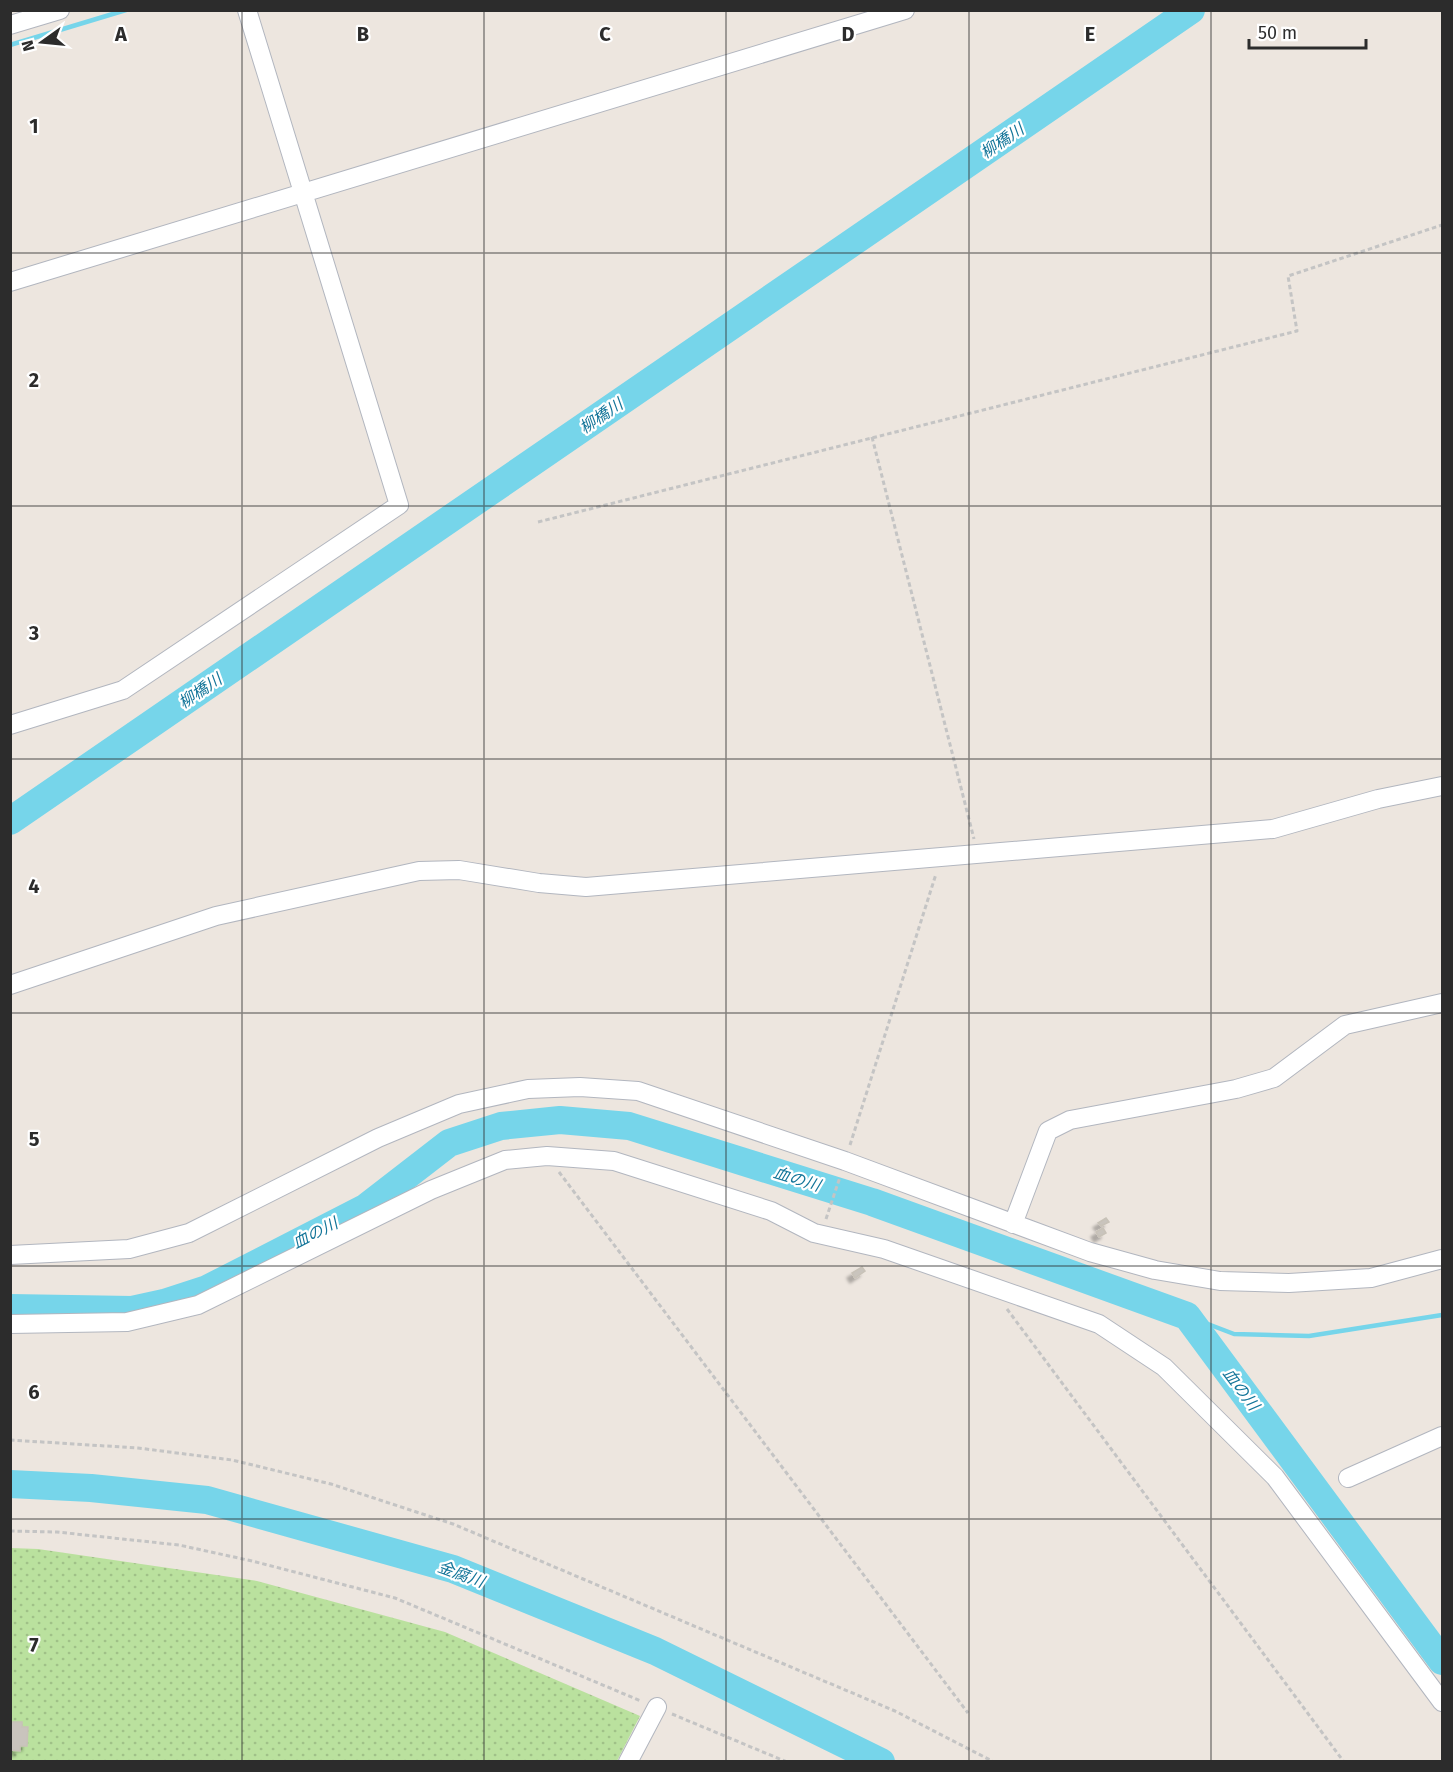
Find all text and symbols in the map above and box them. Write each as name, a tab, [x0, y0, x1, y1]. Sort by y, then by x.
north arrow	[12, 12, 72, 72]
scale bar	[1249, 12, 1366, 50]
text: A	[114, 22, 128, 46]
text: B	[357, 22, 369, 46]
text: C	[599, 22, 611, 46]
text: D	[841, 22, 855, 46]
text: E	[1085, 22, 1095, 46]
text: 50 m	[1258, 22, 1297, 44]
text: N	[17, 38, 39, 53]
text: 1	[29, 114, 39, 138]
water label: 柳橋川	[977, 119, 1029, 162]
text: 2	[29, 368, 39, 392]
water label: 柳橋川	[576, 394, 628, 437]
text: 3	[28, 621, 39, 645]
water label: 柳橋川	[175, 669, 227, 712]
text: 4	[28, 874, 40, 898]
text: 5	[29, 1127, 40, 1151]
water label: 血の川	[771, 1163, 825, 1196]
water label: 血の川	[289, 1213, 342, 1252]
water label: 血の川	[1219, 1364, 1264, 1415]
text: 6	[28, 1380, 40, 1404]
water label: 金腐川	[435, 1557, 489, 1592]
text: 7	[29, 1633, 39, 1657]

